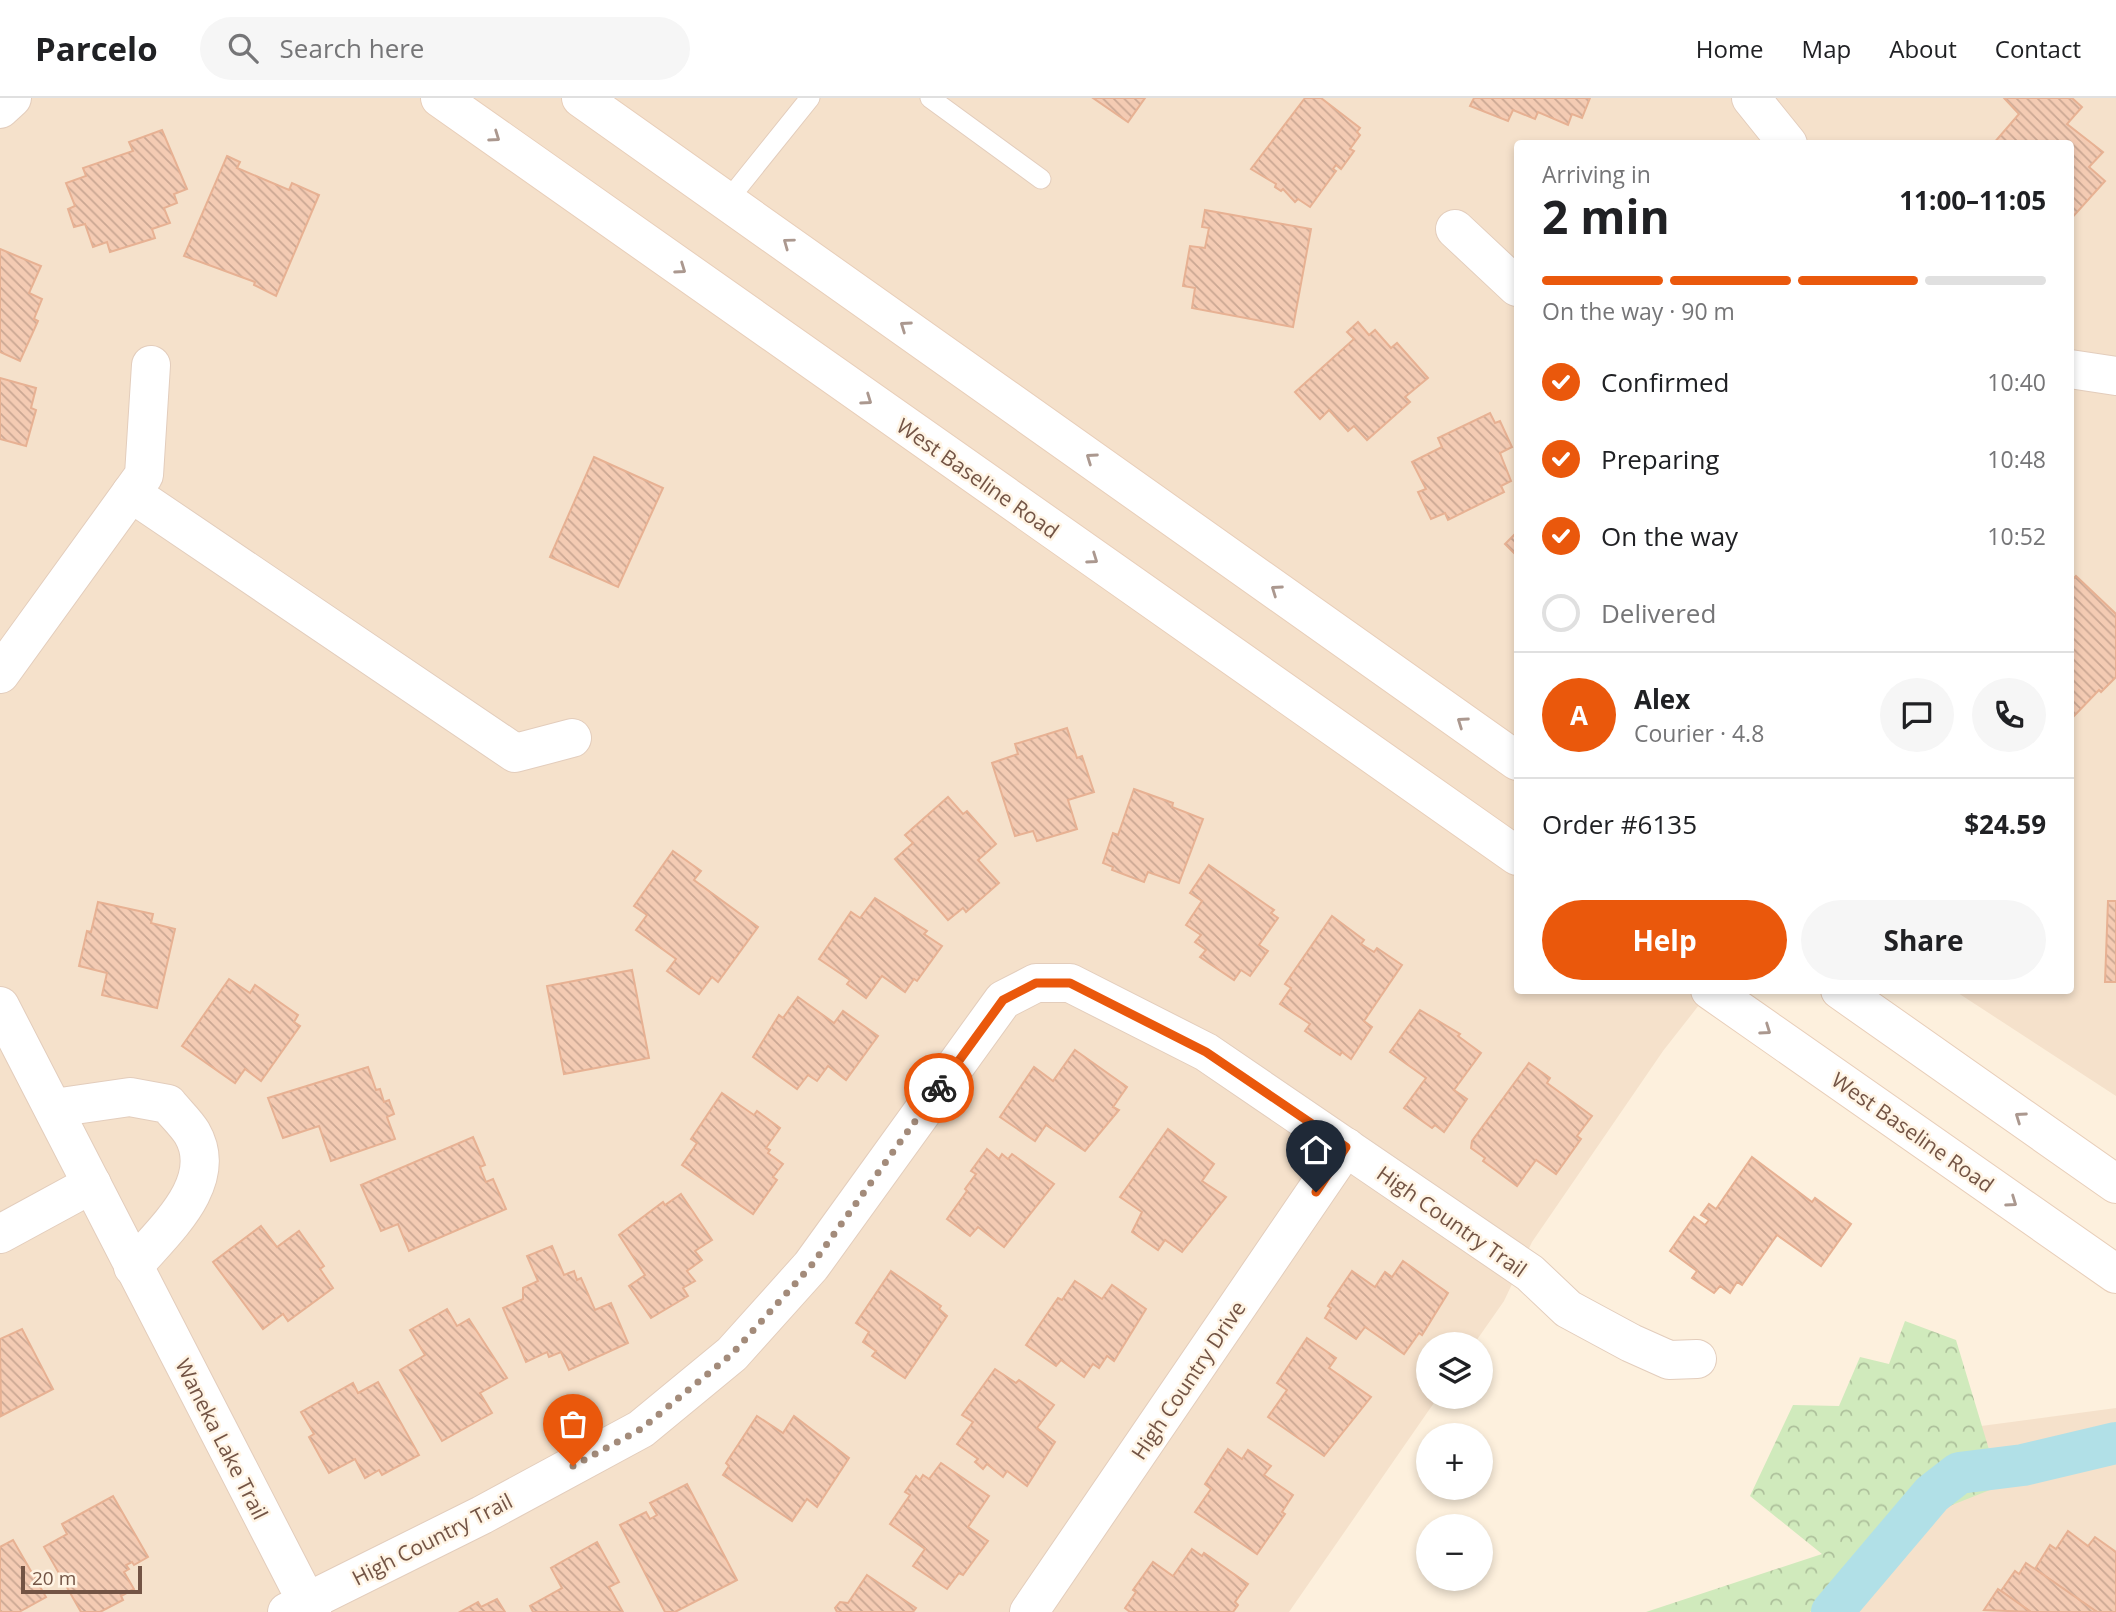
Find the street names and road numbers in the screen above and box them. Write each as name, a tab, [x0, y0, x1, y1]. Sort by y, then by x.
street label: West Baseline Road	[891, 411, 1065, 545]
street label: West Baseline Road	[1826, 1065, 2000, 1199]
street label: High Country Trail	[1372, 1159, 1532, 1283]
street label: High Country Drive	[1125, 1295, 1251, 1465]
street label: Waneka Lake Trail	[169, 1354, 275, 1524]
street label: High Country Trail	[347, 1486, 517, 1592]

